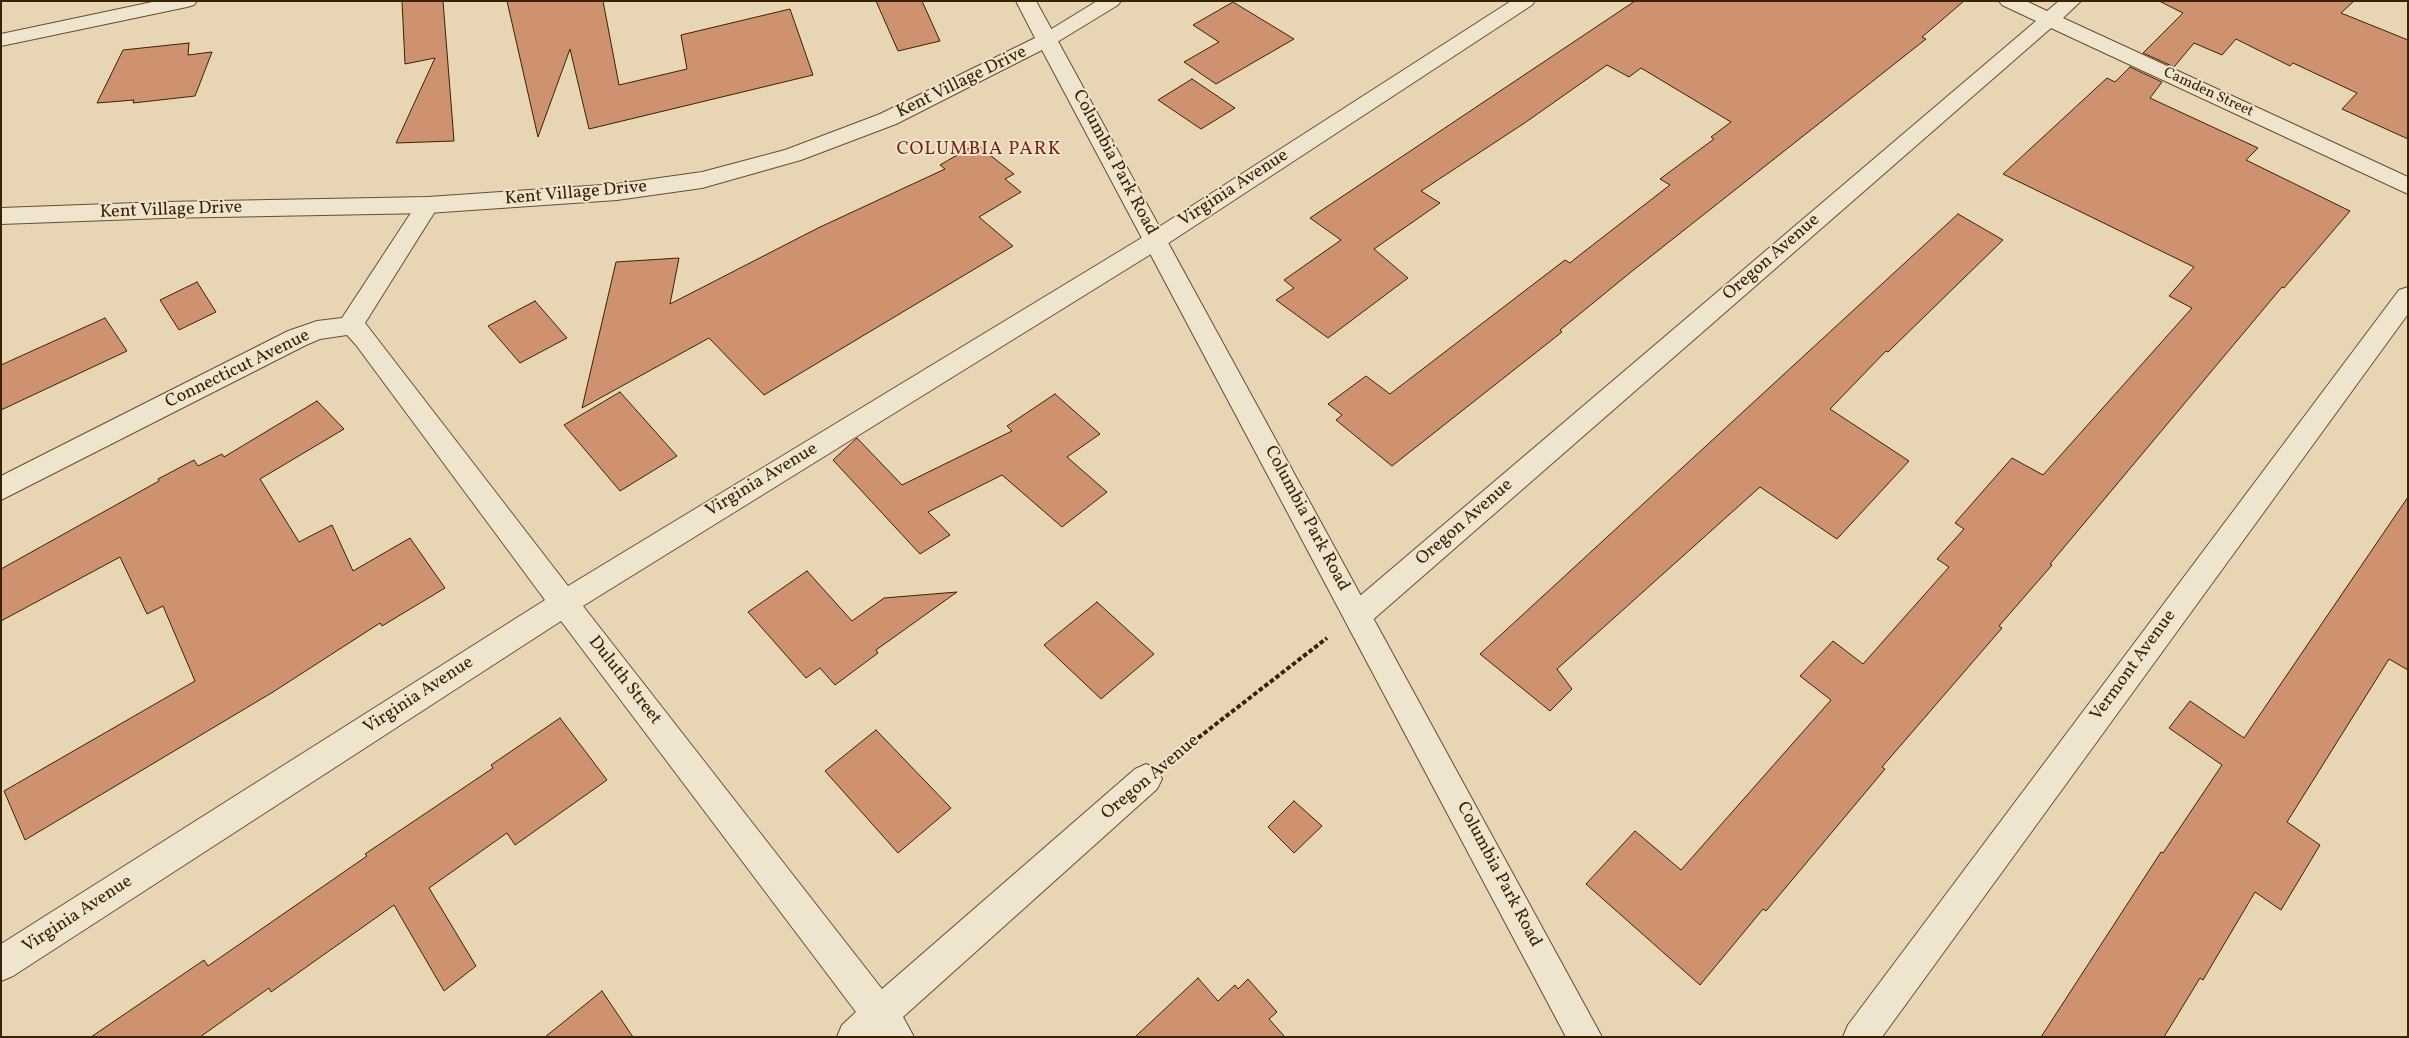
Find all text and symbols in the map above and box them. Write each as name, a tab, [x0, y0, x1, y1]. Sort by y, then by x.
street label: Kent Village Drive	[893, 42, 1031, 124]
street label: Camden Street	[2160, 64, 2256, 122]
street label: Columbia Park Road	[1067, 87, 1161, 239]
district label: COLUMBIA PARK	[895, 140, 1063, 162]
street label: Virginia Avenue	[1175, 145, 1293, 233]
street label: Kent Village Drive	[504, 177, 648, 211]
street label: Kent Village Drive	[99, 198, 243, 224]
street label: Oregon Avenue	[1719, 210, 1825, 306]
street label: Connecticut Avenue	[162, 326, 314, 414]
street label: Virginia Avenue	[702, 439, 822, 523]
street label: Columbia Park Road	[1259, 443, 1353, 595]
street label: Oregon Avenue	[1412, 475, 1518, 571]
street label: Vermont Avenue	[2087, 606, 2181, 726]
street label: Duluth Street	[583, 632, 665, 730]
street label: Virginia Avenue	[360, 652, 478, 740]
street label: Oregon Avenue	[1098, 731, 1204, 825]
street label: Columbia Park Road	[1451, 799, 1545, 951]
street label: Virginia Avenue	[19, 871, 137, 959]

